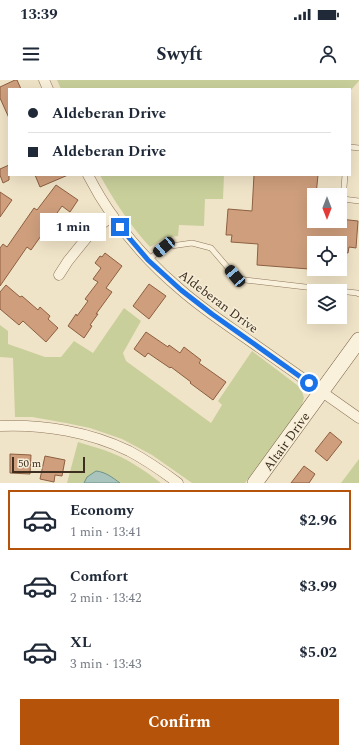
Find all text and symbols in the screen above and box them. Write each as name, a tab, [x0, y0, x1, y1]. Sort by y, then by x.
text: 13:39	[20, 3, 58, 26]
text: Swyft	[156, 41, 203, 68]
icon: menu	[20, 43, 42, 65]
icon: person	[317, 43, 339, 65]
text: Aldeberan Drive	[52, 102, 166, 125]
text: Aldeberan Drive	[52, 140, 166, 163]
north arrow	[307, 188, 347, 228]
map controls	[307, 188, 347, 324]
callout: 1 min	[40, 213, 106, 241]
text: 1 min	[56, 217, 90, 237]
route end	[111, 218, 129, 236]
car	[151, 235, 177, 259]
button: locate	[307, 236, 347, 276]
car	[223, 263, 247, 289]
street label: Aldeberan Drive	[174, 265, 262, 338]
button: layers	[307, 284, 347, 324]
route start	[300, 374, 318, 392]
street label: Altair Drive	[259, 408, 315, 475]
scale bar	[12, 455, 85, 474]
text: 50 m	[18, 455, 41, 472]
text: Economy	[70, 499, 134, 522]
icon: car	[22, 502, 58, 538]
text: $2.96	[299, 509, 337, 532]
text: 1 min · 13:41	[70, 522, 142, 542]
text: Comfort	[70, 565, 128, 588]
icon: car	[22, 568, 58, 604]
text: $3.99	[299, 575, 337, 598]
text: 2 min · 13:42	[70, 588, 142, 608]
text: XL	[70, 631, 91, 654]
icon: car	[22, 634, 58, 670]
text: $5.02	[299, 641, 337, 664]
text: 3 min · 13:43	[70, 654, 142, 674]
button: Confirm	[20, 699, 339, 745]

